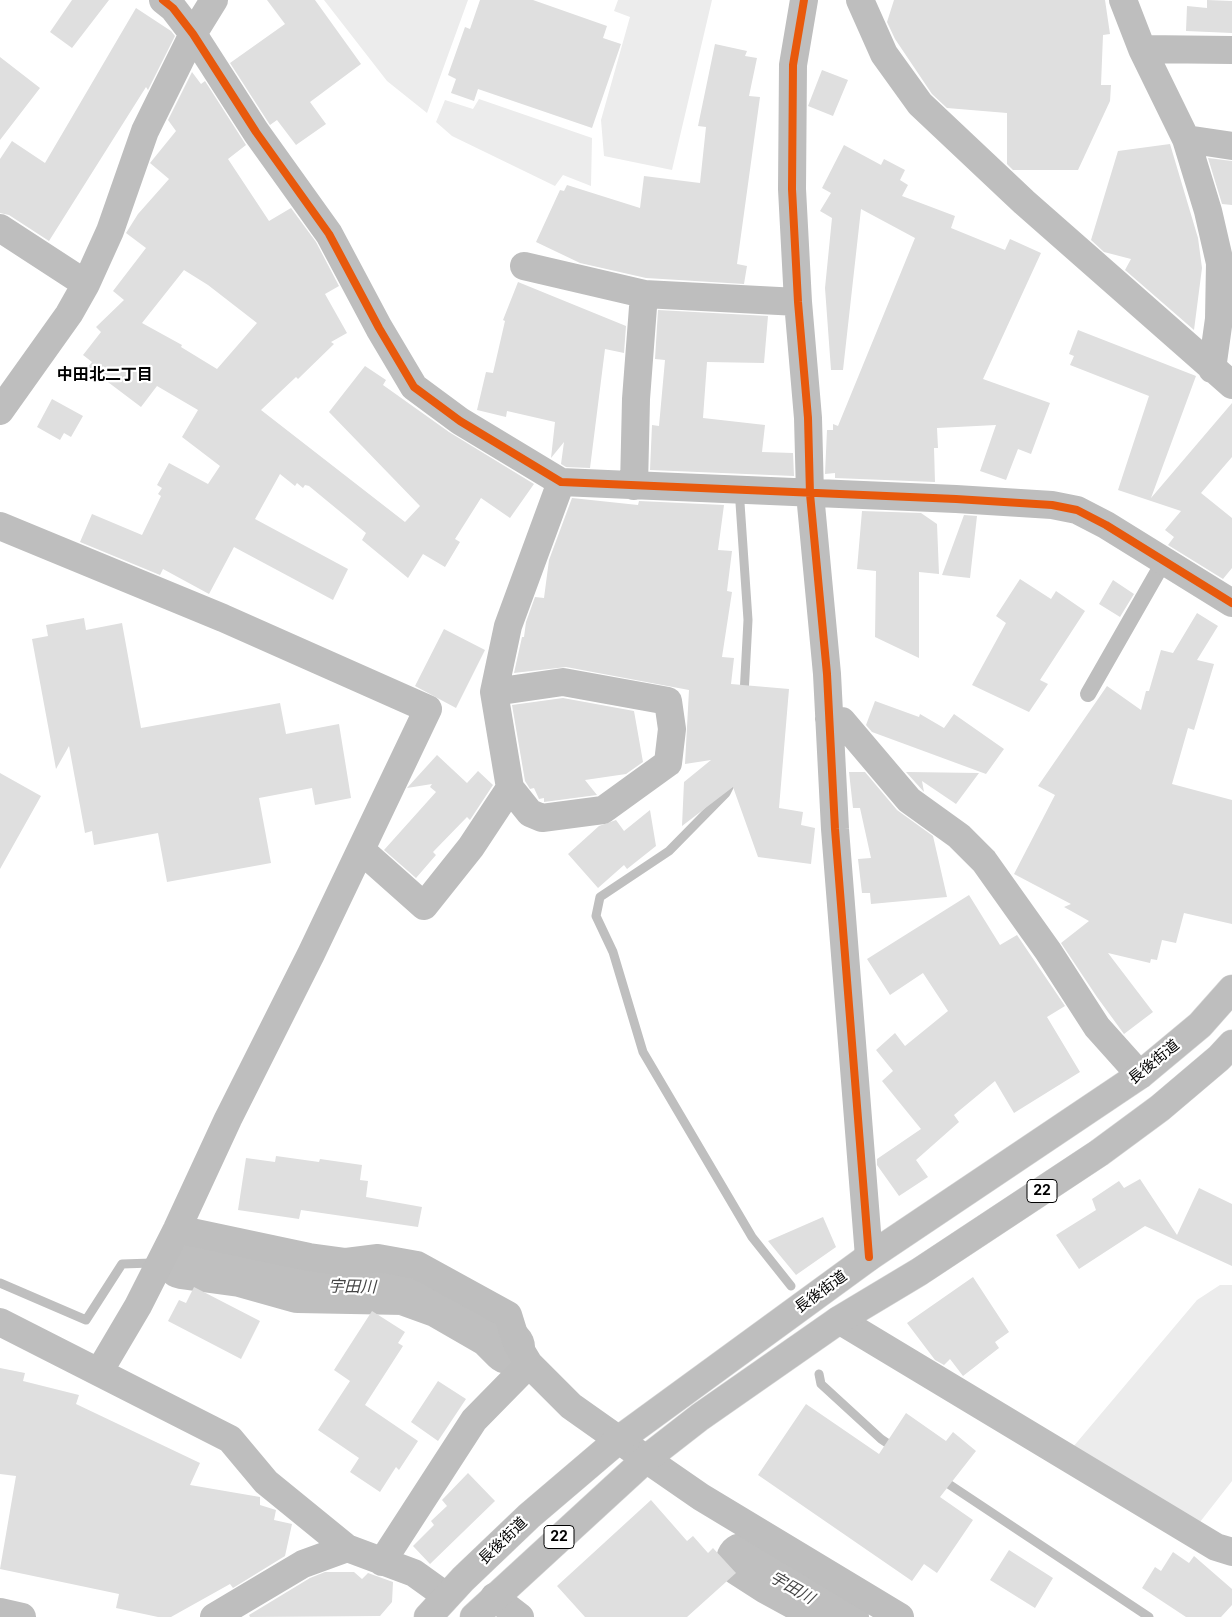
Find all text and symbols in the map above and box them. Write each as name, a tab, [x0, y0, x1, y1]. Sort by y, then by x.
district label: 中田北二丁目	[57, 365, 153, 385]
street label: 長後街道	[1125, 1036, 1183, 1088]
road number: 22	[1027, 1180, 1057, 1202]
street label: 長後街道	[791, 1267, 851, 1317]
water label: 宇田川	[328, 1277, 376, 1297]
street label: 長後街道	[475, 1514, 531, 1568]
road number: 22	[544, 1525, 574, 1548]
water label: 宇田川	[766, 1568, 818, 1608]

